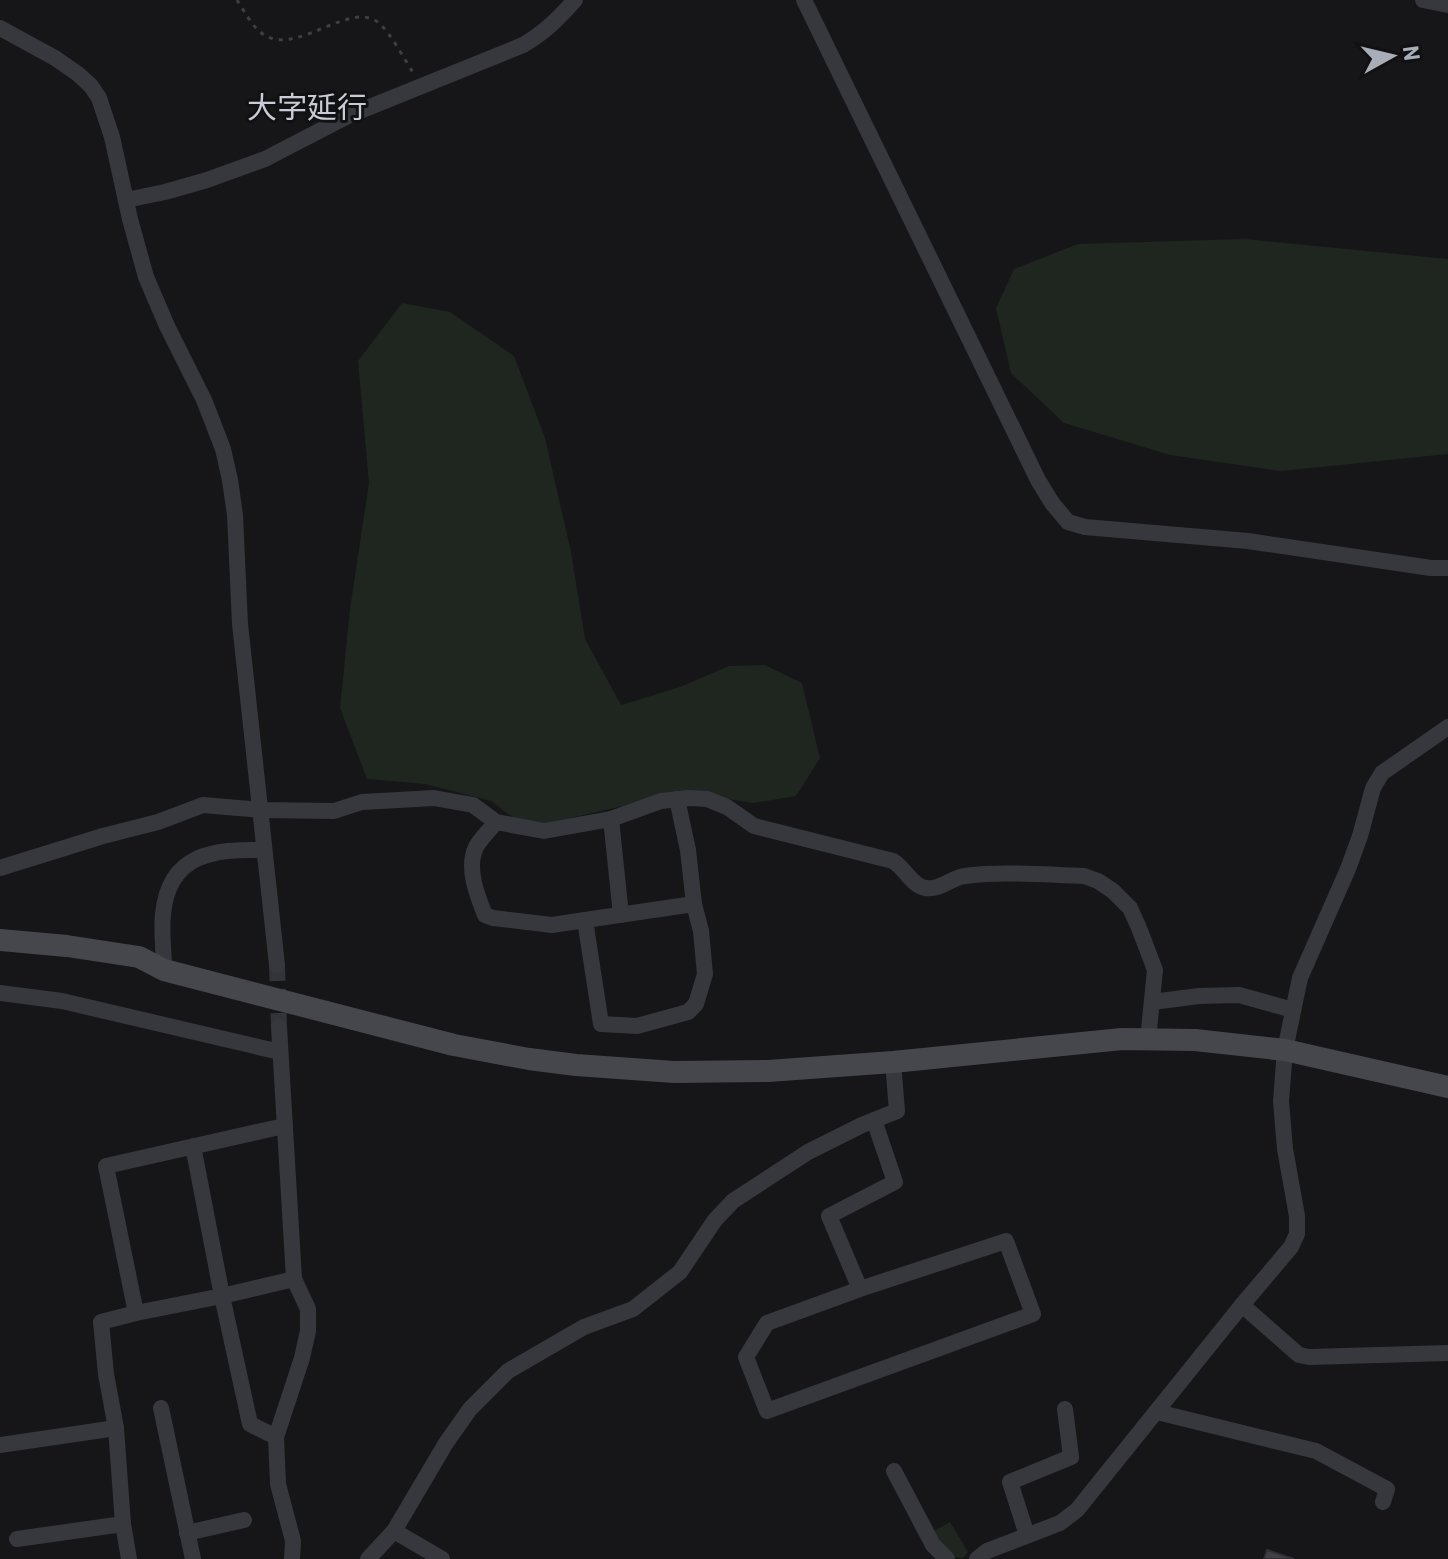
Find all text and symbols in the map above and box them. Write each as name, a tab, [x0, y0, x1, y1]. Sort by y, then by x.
north arrow	[1352, 16, 1432, 96]
text: N	[1399, 44, 1427, 62]
district label: 大字延行	[247, 88, 367, 124]

